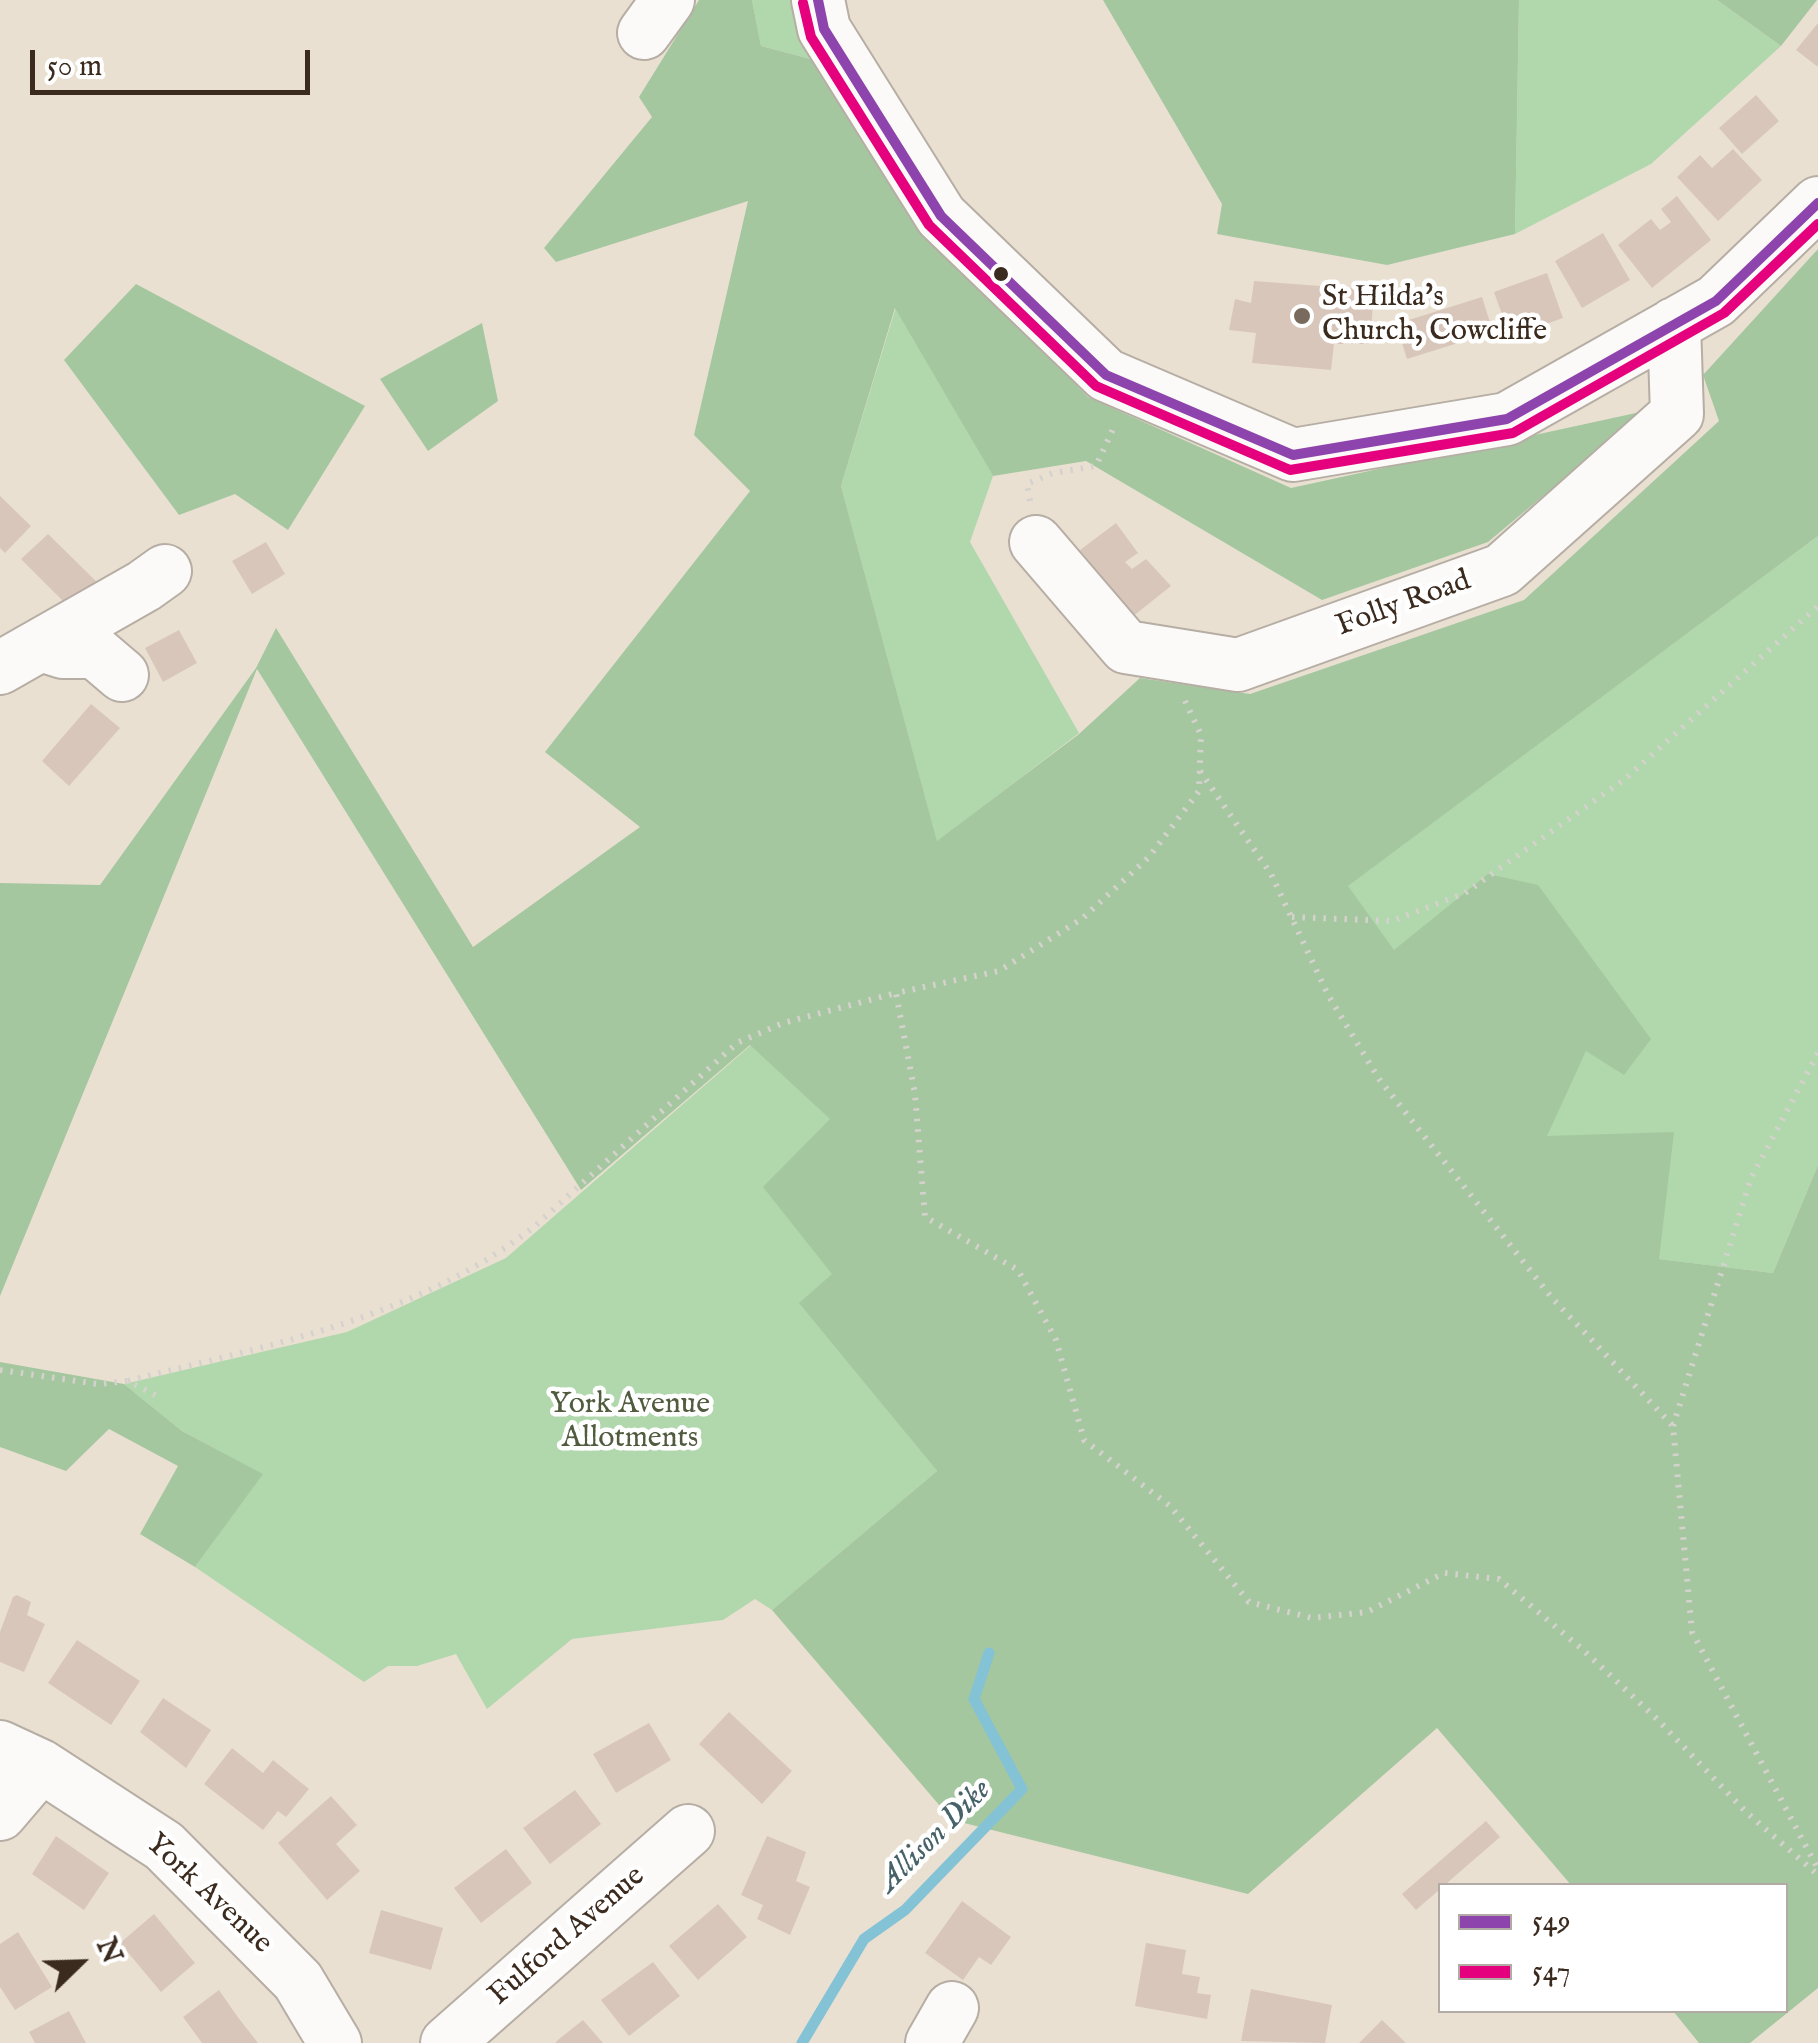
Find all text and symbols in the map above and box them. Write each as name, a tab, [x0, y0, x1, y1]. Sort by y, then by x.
scale bar	[35, 30, 315, 92]
text: 50 m	[47, 48, 102, 86]
unlabelled marker	[991, 264, 1011, 284]
place label: St Hilda's Church, Cowcliffe	[1322, 281, 1547, 352]
marker: St Hilda's Church, Cowcliffe	[1291, 305, 1313, 327]
street label: Folly Road	[1332, 564, 1476, 646]
park label: York Avenue Allotments	[550, 1388, 710, 1458]
water label: Allison Dike	[871, 1772, 1001, 1902]
street label: York Avenue	[137, 1827, 279, 1963]
street label: Fulford Avenue	[483, 1860, 653, 2014]
legend	[1438, 1883, 1788, 2013]
text: 549	[1532, 1903, 1571, 1941]
north arrow	[30, 1913, 130, 2013]
text: N	[87, 1933, 129, 1969]
text: 547	[1532, 1953, 1571, 1991]

